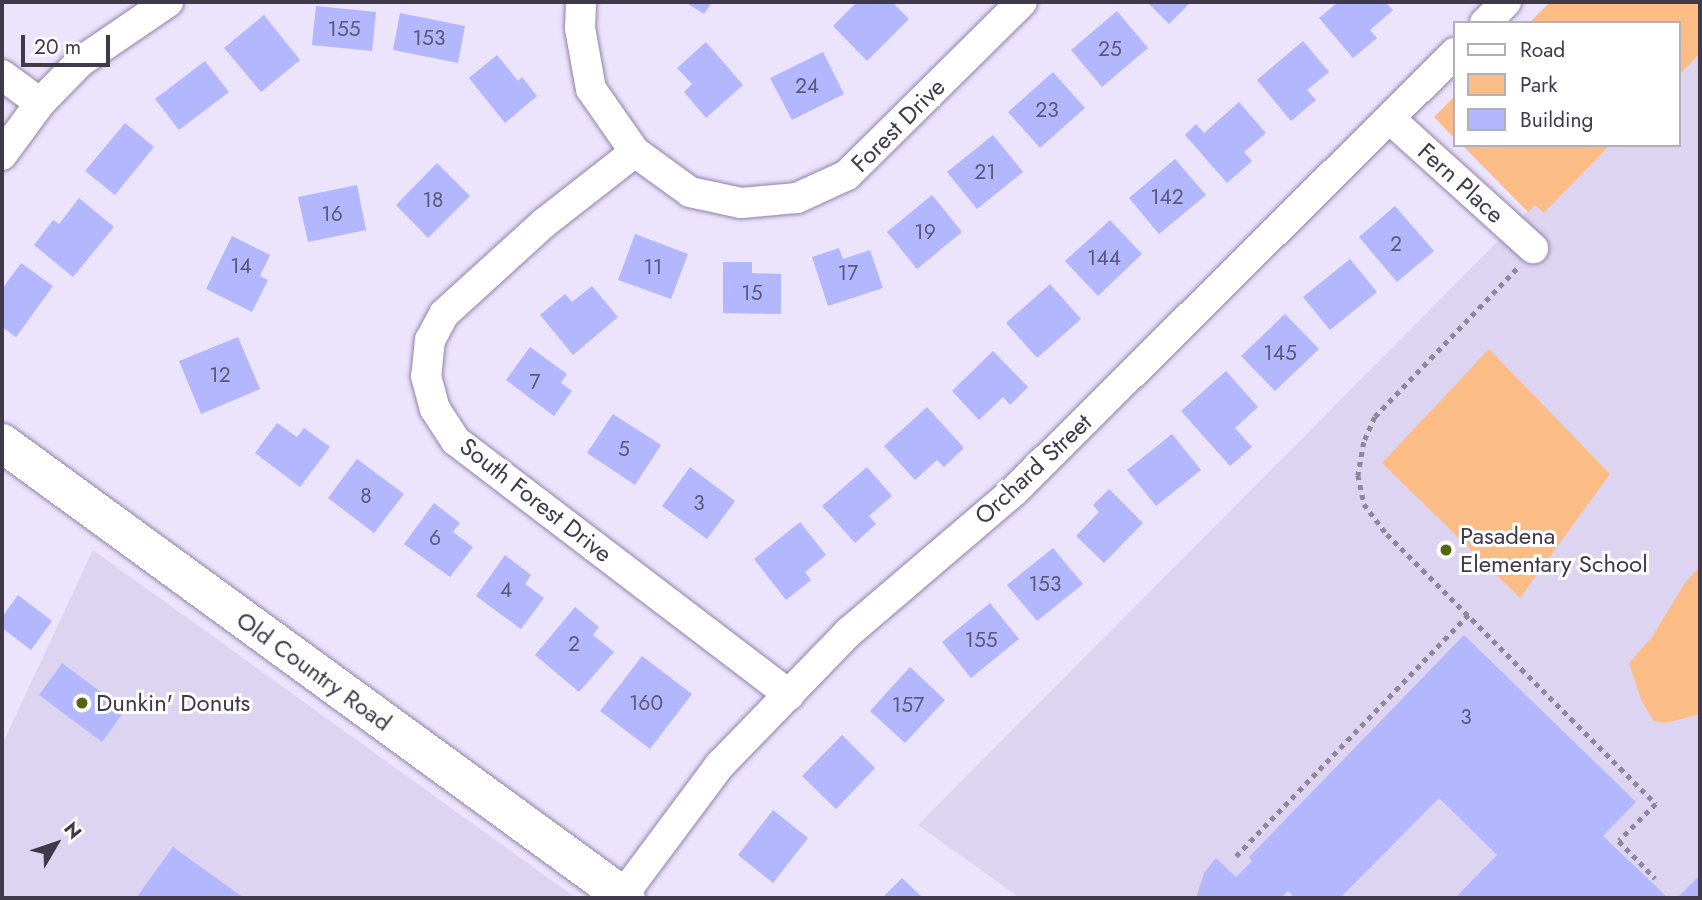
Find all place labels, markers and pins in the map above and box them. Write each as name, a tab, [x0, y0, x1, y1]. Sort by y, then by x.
place label: Pasadena Elementary School	[1460, 522, 1648, 578]
marker: Pasadena Elementary School	[1438, 542, 1454, 558]
place label: Dunkin' Donuts	[96, 689, 250, 717]
marker: Dunkin' Donuts	[74, 695, 90, 711]

